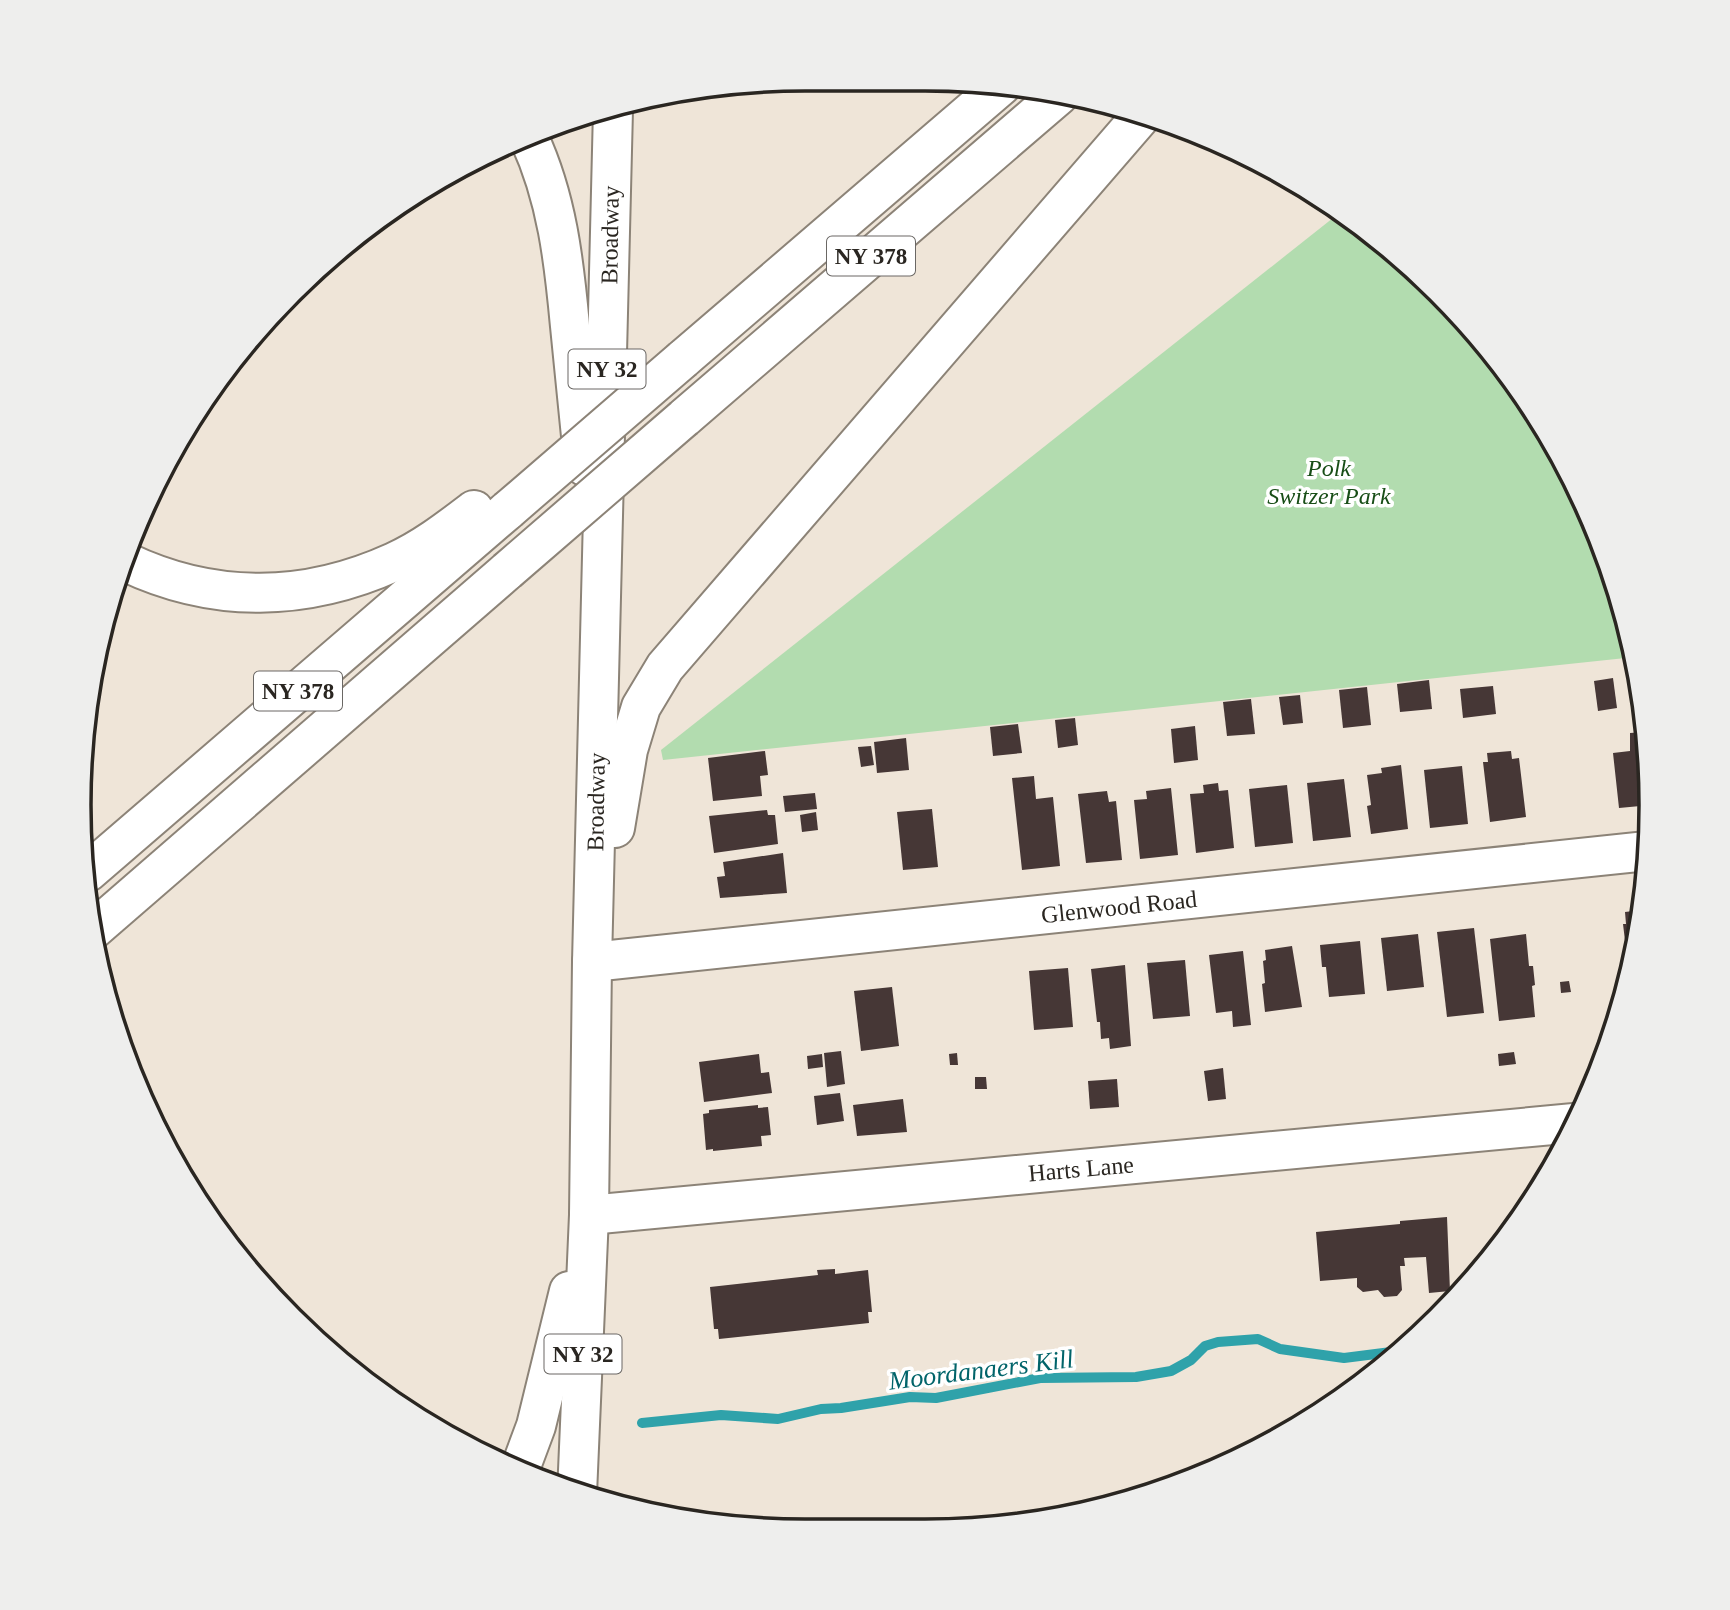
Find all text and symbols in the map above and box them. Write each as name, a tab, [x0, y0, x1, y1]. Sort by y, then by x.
street label: Broadway	[596, 185, 624, 285]
road number: NY 378	[827, 236, 915, 276]
road number: NY 32	[568, 350, 646, 388]
park label: Polk Switzer Park	[1267, 455, 1391, 509]
road number: NY 378	[254, 671, 342, 710]
street label: Broadway	[582, 752, 610, 852]
street label: Glenwood Road	[1040, 886, 1198, 928]
street label: Harts Lane	[1027, 1151, 1135, 1187]
road number: NY 32	[544, 1334, 622, 1373]
water label: Moordanaers Kill	[886, 1344, 1075, 1396]

